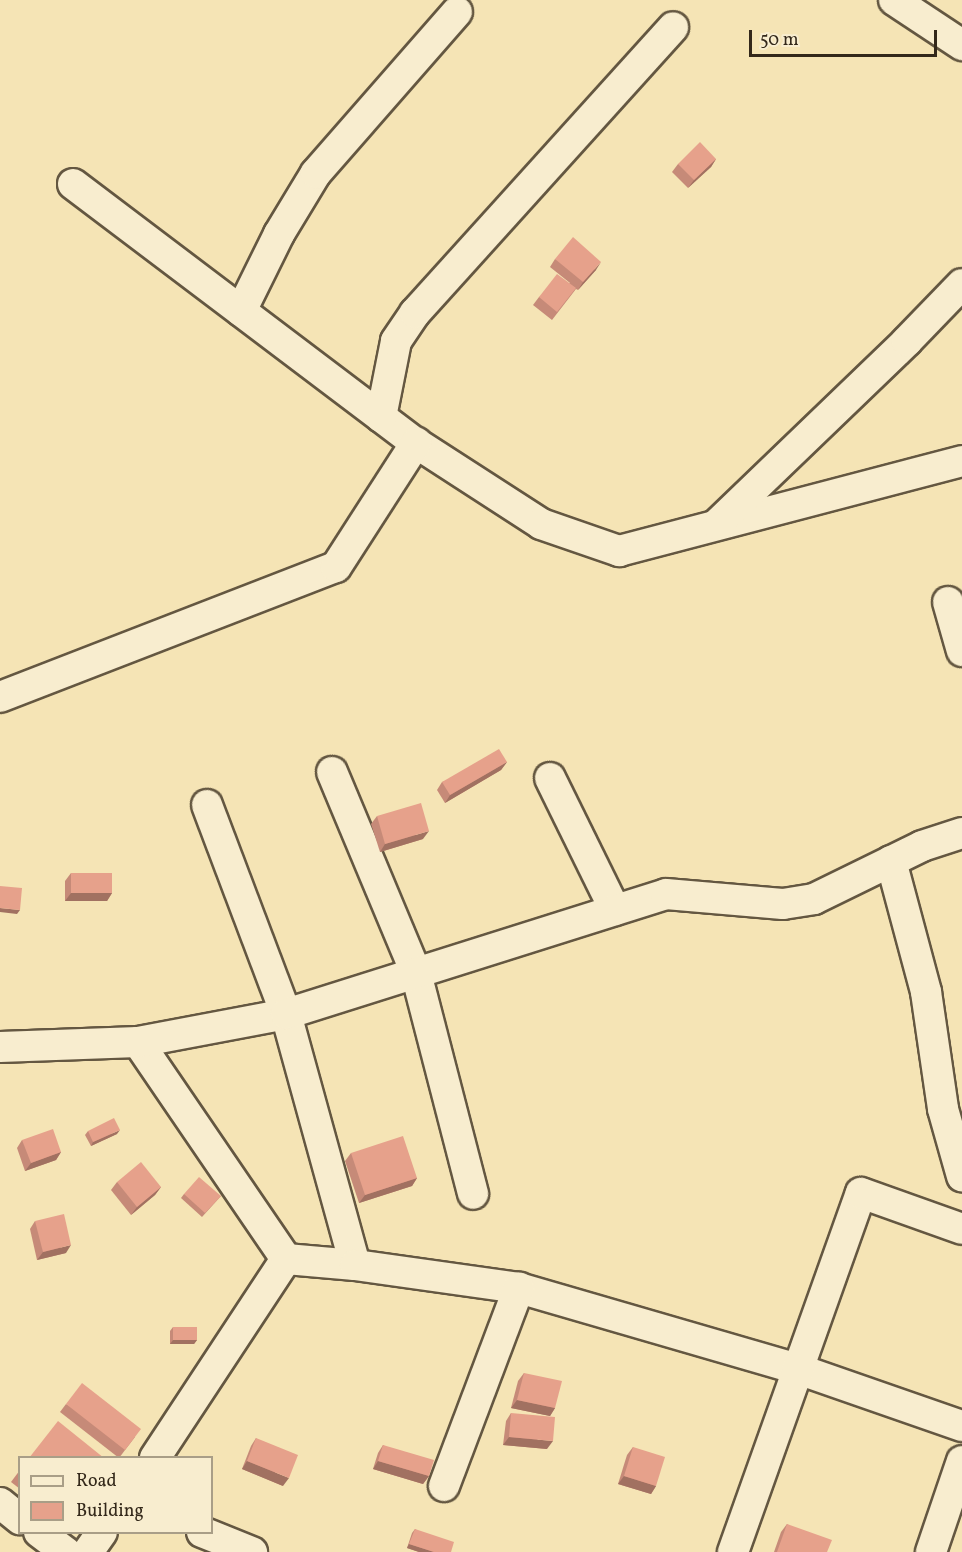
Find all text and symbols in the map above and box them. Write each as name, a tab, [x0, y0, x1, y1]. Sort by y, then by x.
scale bar	[752, 18, 940, 56]
text: 50 m	[760, 28, 799, 53]
legend	[18, 1456, 213, 1534]
text: Road	[76, 1469, 117, 1494]
text: Building	[76, 1499, 144, 1524]

